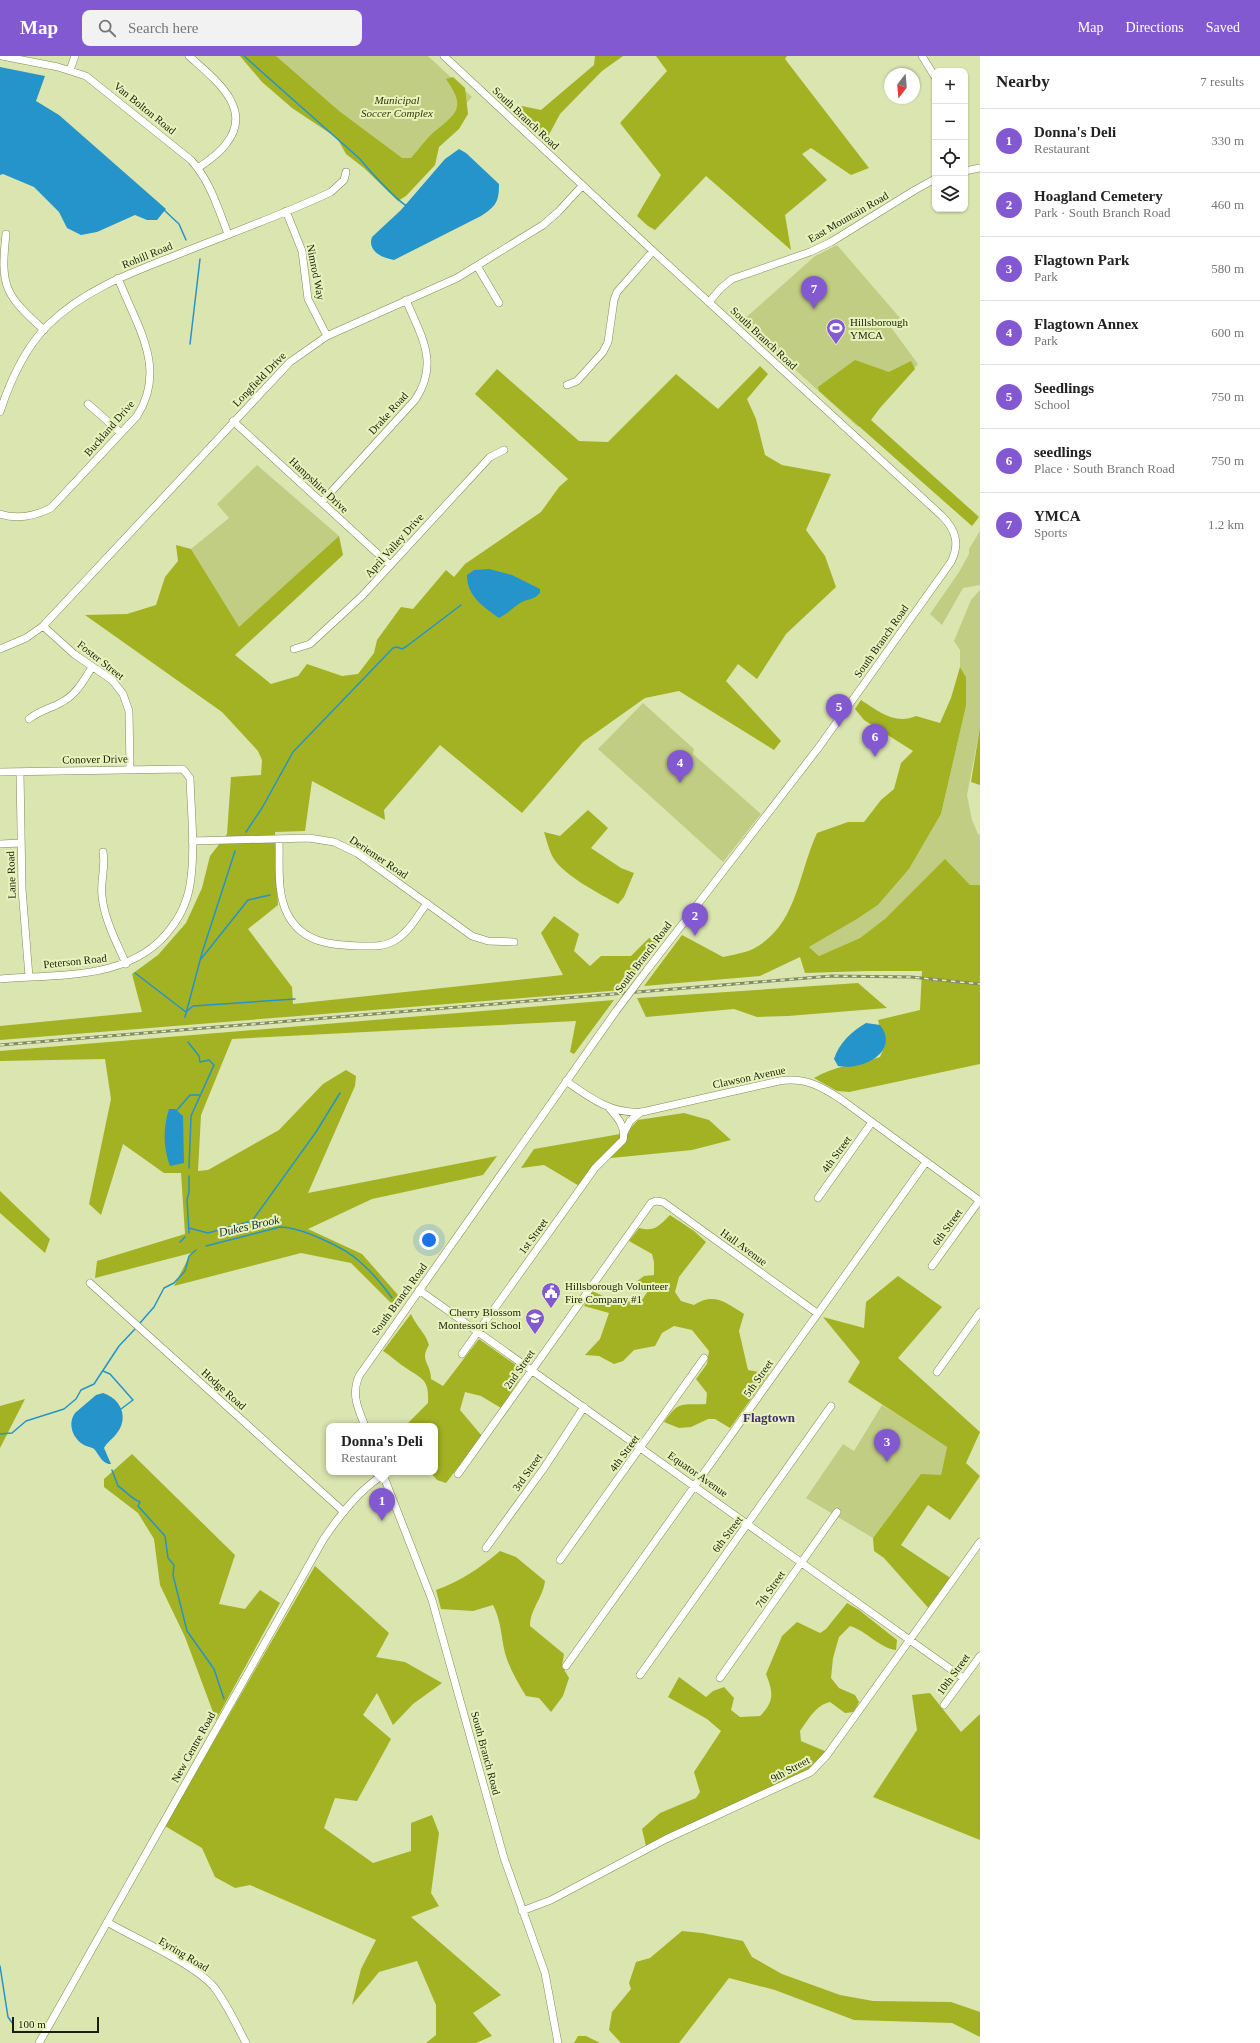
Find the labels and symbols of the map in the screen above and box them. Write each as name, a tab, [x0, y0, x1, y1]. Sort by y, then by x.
north arrow	[884, 68, 920, 104]
street label: Van Bolton Road	[112, 79, 179, 137]
street label: South Branch Road	[490, 84, 562, 152]
park label: Municipal Soccer Complex	[361, 94, 433, 119]
street label: East Mountain Road	[806, 189, 891, 245]
street label: Rohill Road	[120, 239, 174, 271]
street label: Nimrod Way	[305, 243, 327, 301]
pin: 7	[801, 276, 827, 309]
street label: South Branch Road	[728, 304, 800, 372]
place label: Hillsborough YMCA	[850, 316, 909, 341]
sports icon: Hillsborough YMCA	[825, 317, 847, 345]
street label: Longfield Drive	[230, 349, 288, 409]
street label: Drake Road	[366, 389, 410, 437]
street label: Buckland Drive	[82, 398, 137, 458]
street label: Hampshire Drive	[287, 455, 351, 515]
street label: April Valley Drive	[362, 511, 426, 579]
street label: South Branch Road	[851, 602, 911, 680]
street label: Foster Street	[75, 638, 127, 682]
pin: 5	[826, 694, 852, 727]
pin: 6	[862, 724, 888, 757]
pin: 4	[667, 750, 693, 783]
street label: Conover Drive	[62, 752, 128, 766]
street label: Deriemer Road	[348, 833, 411, 881]
street label: Lane Road	[4, 850, 18, 899]
pin: 2	[682, 903, 708, 936]
street label: South Branch Road	[612, 919, 674, 995]
street label: Peterson Road	[43, 952, 108, 970]
street label: Clawson Avenue	[712, 1063, 787, 1091]
street label: 4th Street	[819, 1133, 853, 1175]
street label: 6th Street	[930, 1206, 964, 1248]
water label: Dukes Brook	[216, 1212, 281, 1240]
street label: 1st Street	[516, 1216, 550, 1256]
street label: Hall Avenue	[718, 1226, 770, 1268]
your location	[419, 1230, 439, 1250]
street label: South Branch Road	[369, 1260, 429, 1337]
place label: Hillsborough Volunteer Fire Company #1	[565, 1280, 669, 1305]
public building icon: Hillsborough Volunteer Fire Company #1	[540, 1281, 562, 1309]
place label: Cherry Blossom Montessori School	[438, 1306, 521, 1331]
school or university icon: Cherry Blossom Montessori School	[524, 1307, 546, 1335]
street label: 2nd Street	[501, 1347, 537, 1391]
street label: 5th Street	[741, 1357, 775, 1399]
street label: Hodge Road	[199, 1366, 249, 1412]
district label: Flagtown	[743, 1410, 796, 1425]
pin: 3	[874, 1429, 900, 1462]
street label: 4th Street	[607, 1432, 641, 1474]
street label: Equator Avenue	[666, 1449, 730, 1499]
street label: 3rd Street	[510, 1451, 544, 1493]
pin: 1	[369, 1488, 395, 1521]
street label: 6th Street	[709, 1513, 745, 1555]
street label: 7th Street	[753, 1568, 787, 1610]
street label: 10th Street	[934, 1651, 972, 1697]
street label: New Centre Road	[169, 1709, 218, 1784]
street label: South Branch Road	[469, 1710, 503, 1797]
street label: 9th Street	[768, 1754, 812, 1784]
street label: Eyring Road	[157, 1934, 211, 1974]
scale bar	[12, 2015, 99, 2034]

